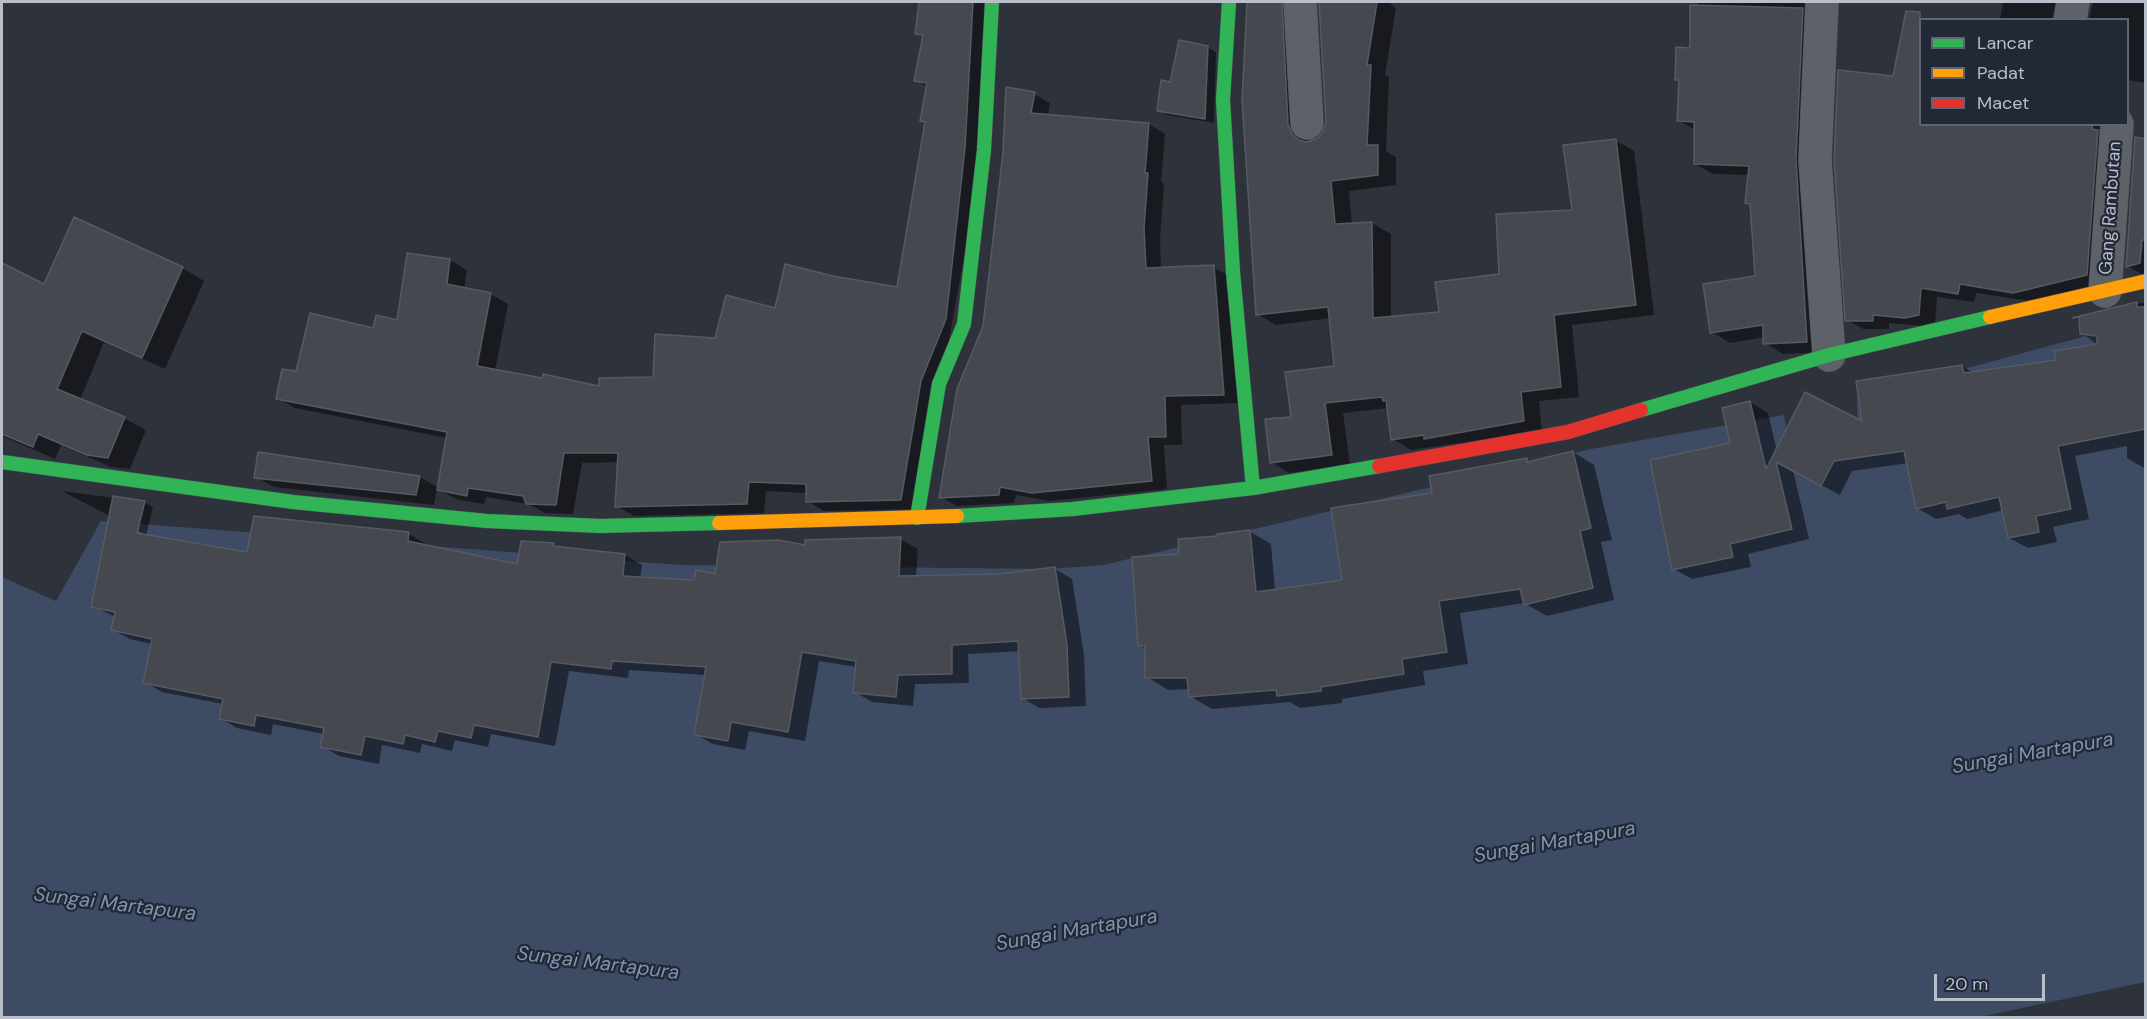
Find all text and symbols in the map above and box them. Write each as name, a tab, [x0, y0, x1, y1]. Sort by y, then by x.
legend	[1919, 18, 2129, 126]
text: Lancar	[1977, 31, 2033, 55]
text: Padat	[1977, 61, 2025, 85]
text: Macet	[1977, 91, 2029, 115]
street label: Gang Rambutan	[2096, 141, 2126, 275]
water label: Sungai Martapura	[1950, 728, 2116, 780]
water label: Sungai Martapura	[1472, 817, 1638, 869]
water label: Sungai Martapura	[32, 883, 198, 927]
water label: Sungai Martapura	[994, 905, 1160, 957]
water label: Sungai Martapura	[515, 942, 681, 986]
scale bar	[1937, 962, 2048, 1000]
text: 20 m	[1945, 972, 1988, 996]

